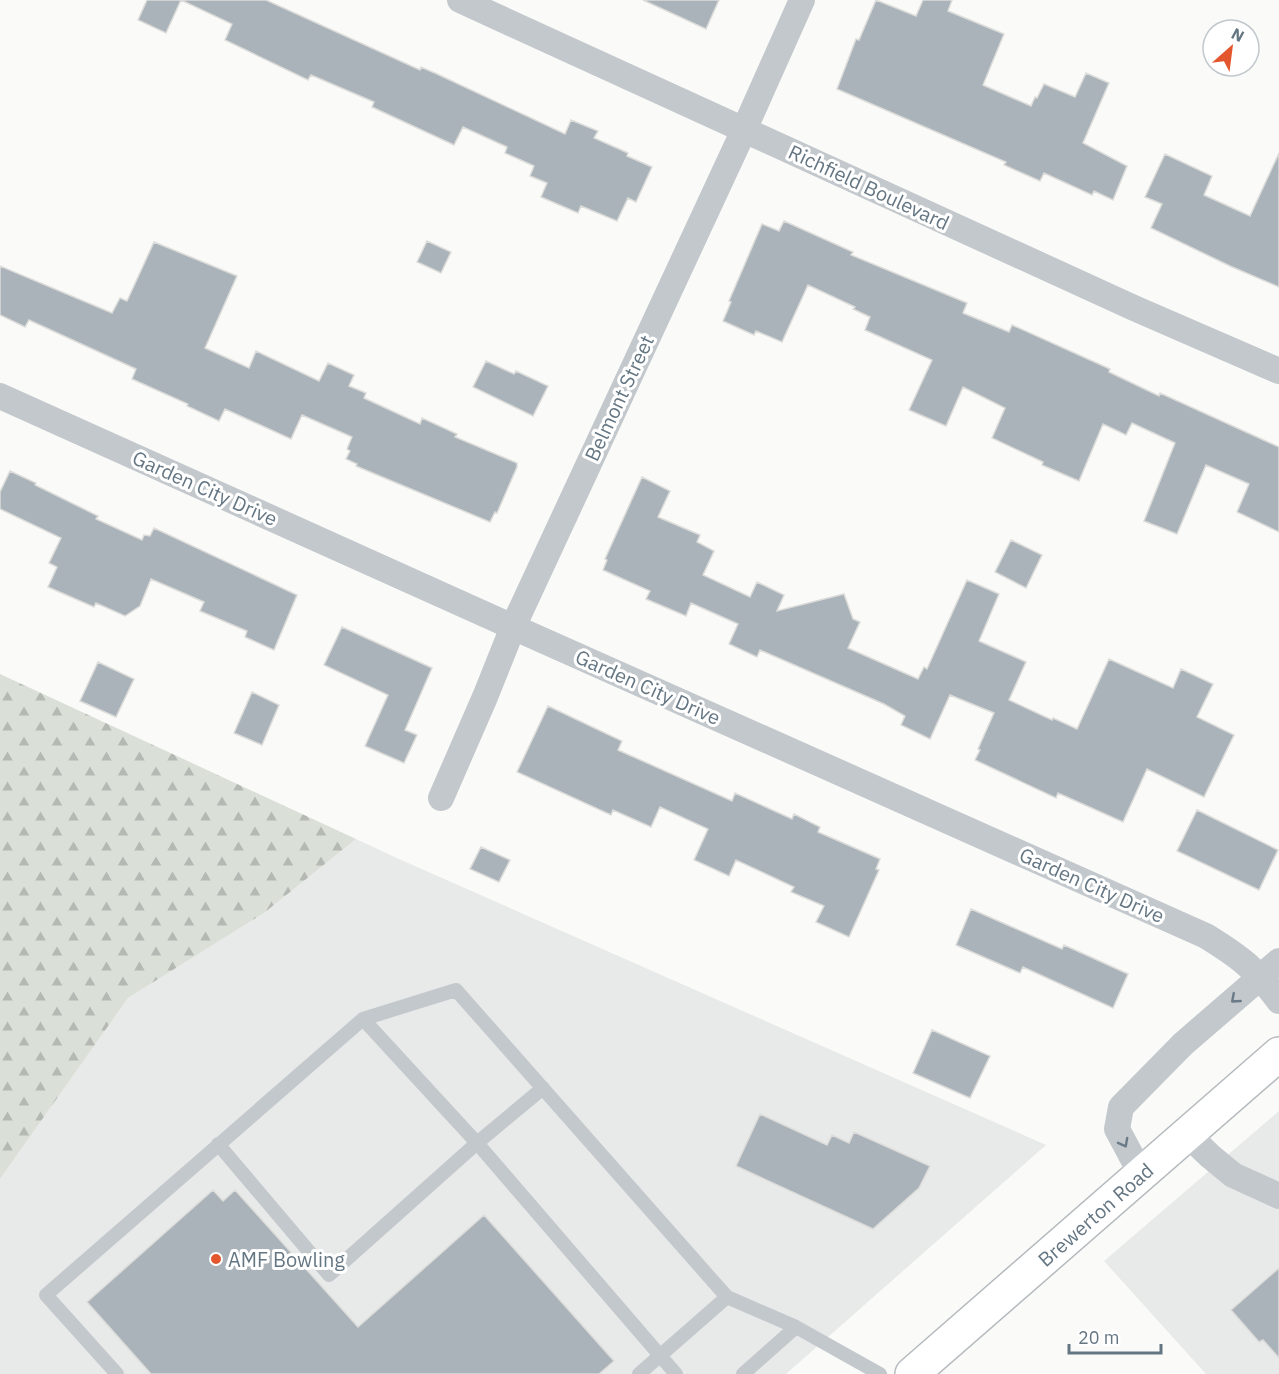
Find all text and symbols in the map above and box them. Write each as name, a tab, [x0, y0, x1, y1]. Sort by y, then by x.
north arrow	[1201, 18, 1261, 78]
text: N	[1228, 23, 1248, 46]
street label: Richfield Boulevard	[784, 138, 954, 236]
street label: Belmont Street	[578, 331, 660, 465]
street label: Garden City Drive	[128, 444, 282, 532]
street label: Garden City Drive	[571, 643, 725, 731]
street label: Garden City Drive	[1015, 841, 1169, 929]
one-way arrow	[1231, 992, 1242, 1003]
one-way arrow	[1117, 1137, 1128, 1147]
street label: Brewerton Road	[1032, 1156, 1159, 1272]
place label: AMF Bowling	[228, 1246, 345, 1273]
marker: AMF Bowling	[209, 1252, 223, 1266]
scale bar	[1069, 1317, 1160, 1355]
text: 20 m	[1078, 1326, 1120, 1349]

